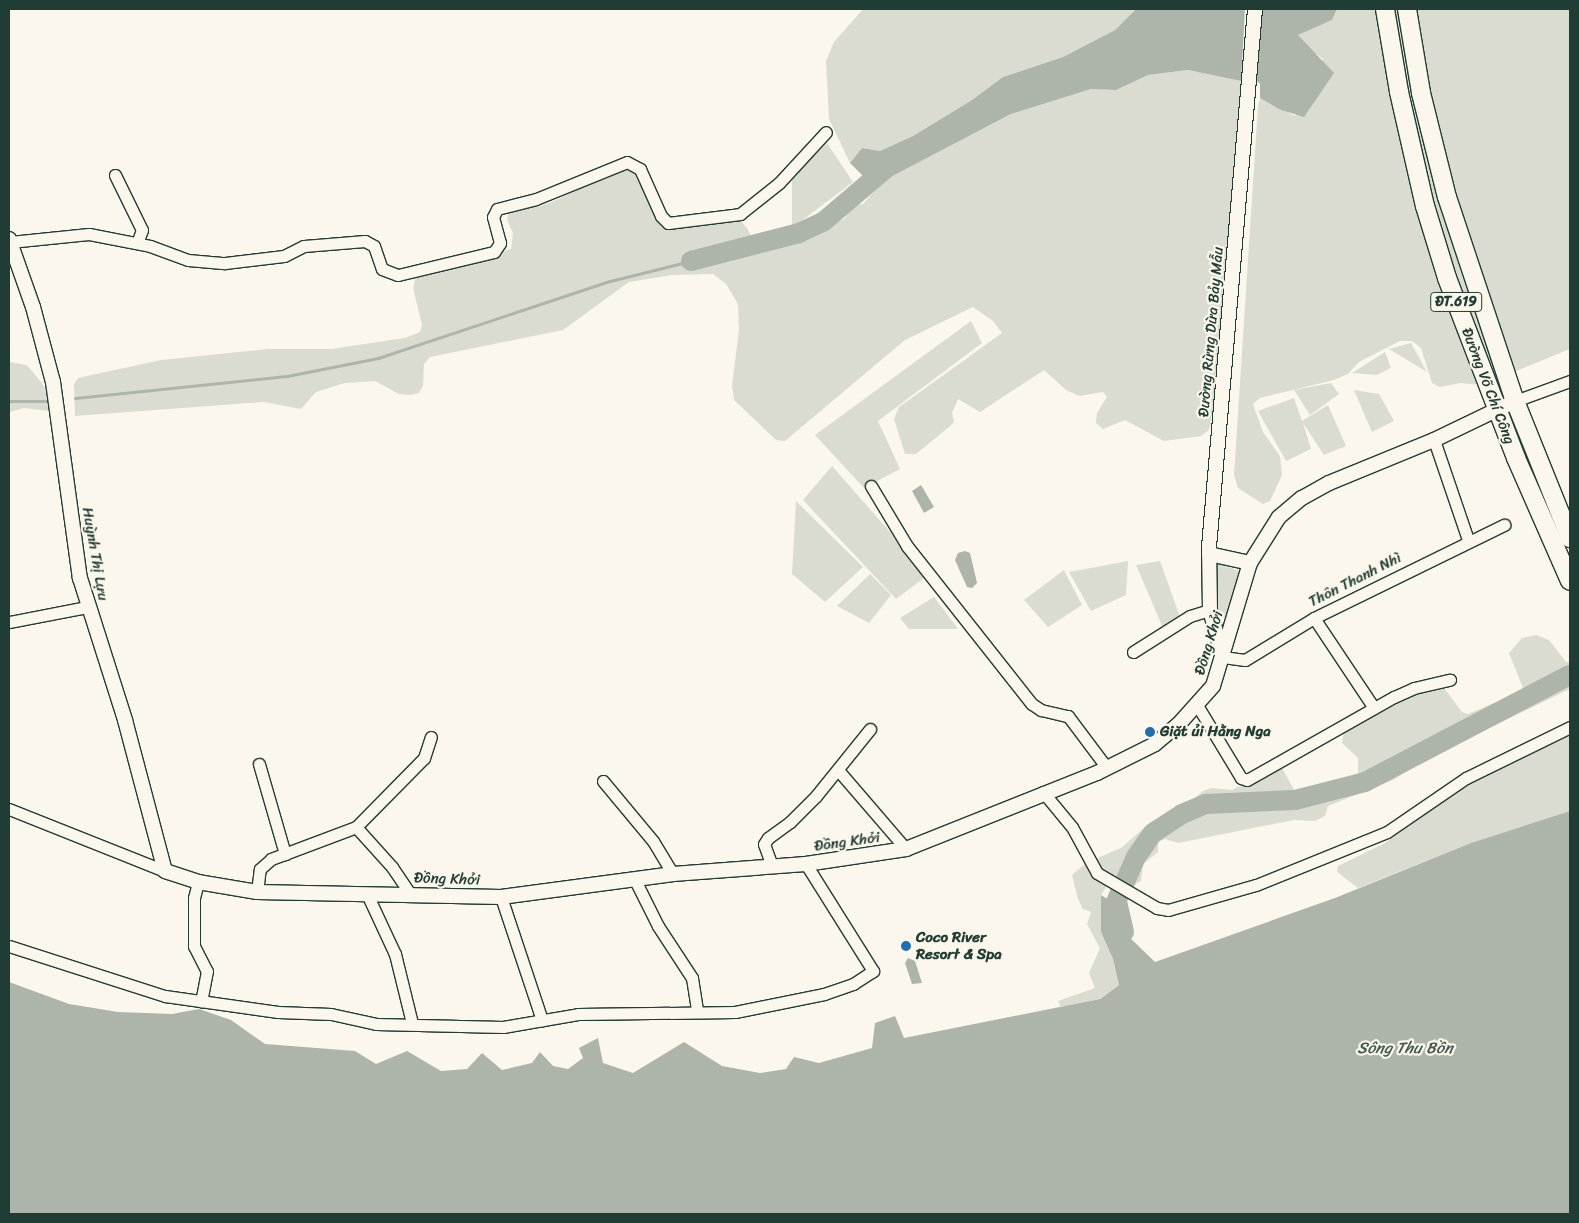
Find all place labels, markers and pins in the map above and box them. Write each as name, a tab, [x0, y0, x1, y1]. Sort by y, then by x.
place label: Giặt ủi Hằng Nga	[1160, 723, 1271, 741]
marker: Giặt ủi Hằng Nga	[1144, 726, 1156, 738]
place label: Coco River Resort & Spa	[916, 928, 1002, 963]
marker: Coco River Resort & Spa	[900, 940, 912, 952]

